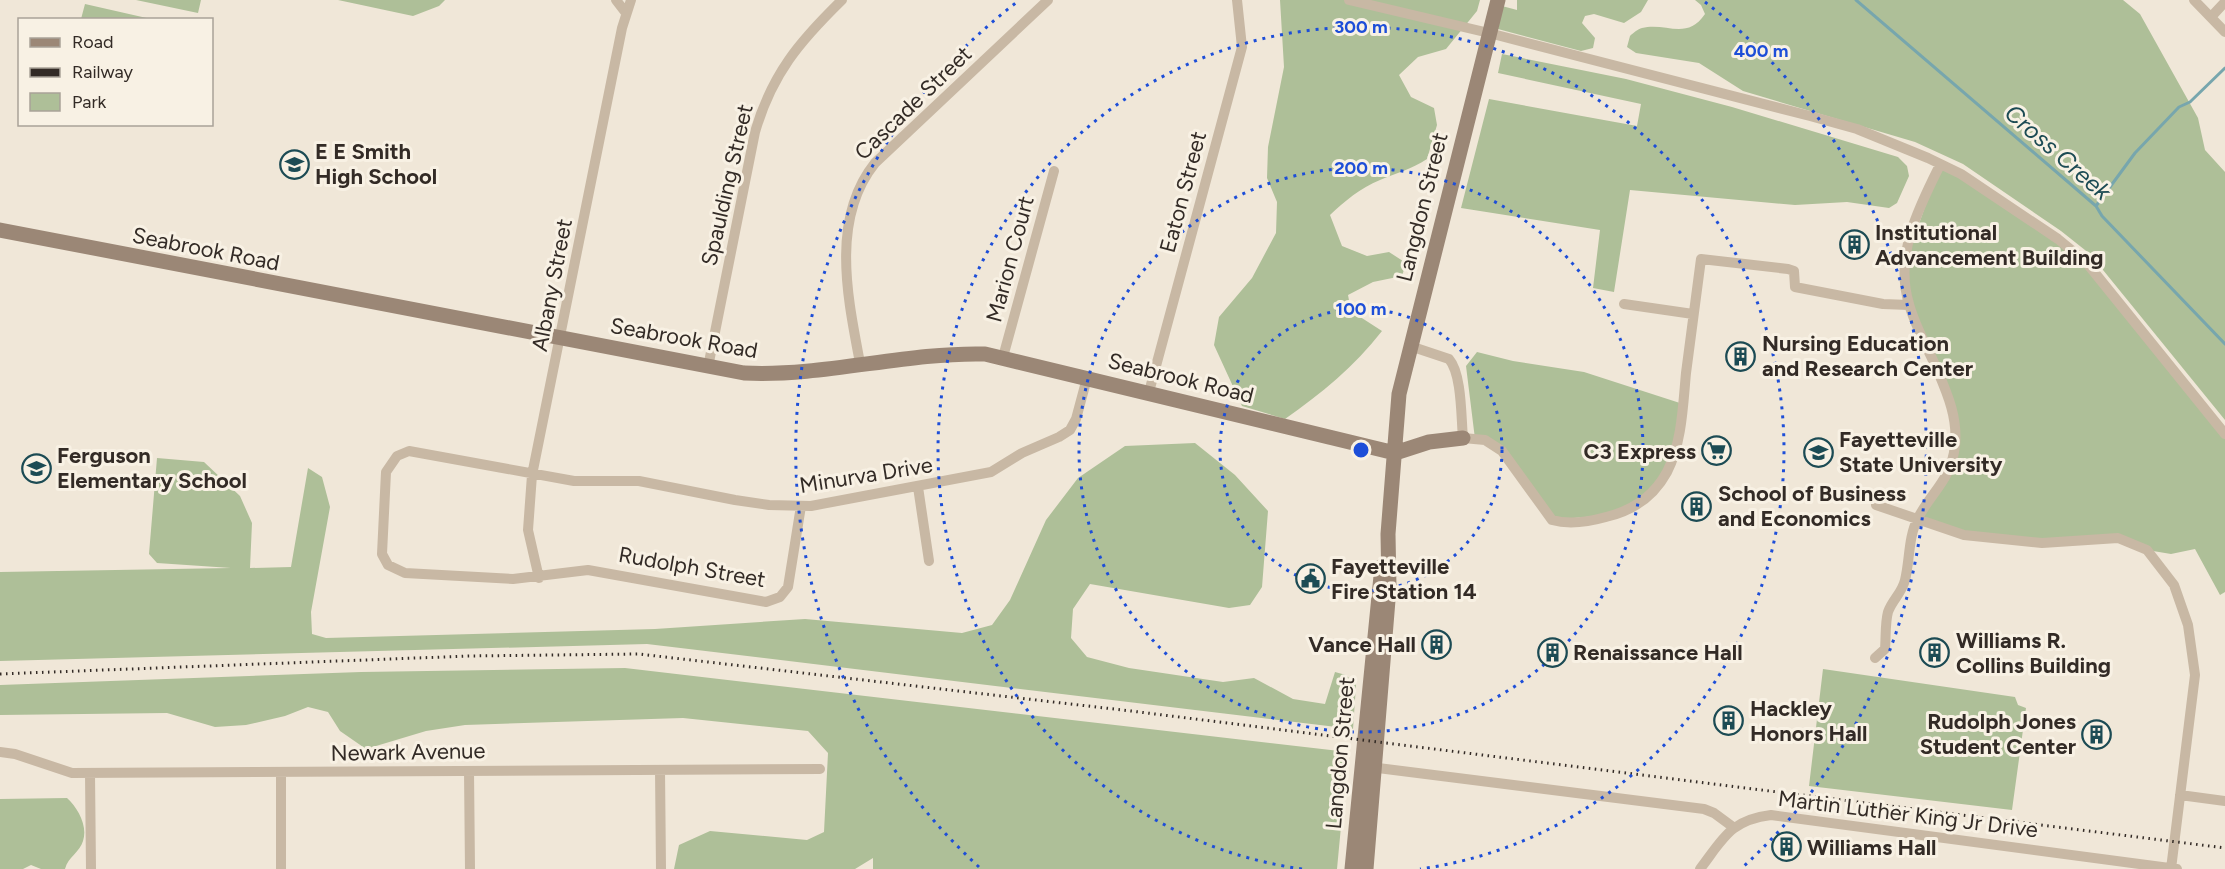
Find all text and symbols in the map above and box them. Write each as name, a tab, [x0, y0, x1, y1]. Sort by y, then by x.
text: 300 m	[1334, 16, 1388, 38]
legend	[18, 18, 213, 126]
text: Road	[72, 31, 113, 53]
street label: Cascade Street	[849, 40, 977, 166]
text: 400 m	[1734, 40, 1788, 62]
text: Railway	[72, 61, 134, 83]
text: Park	[72, 91, 107, 113]
water label: Cross Creek	[1999, 98, 2118, 207]
street label: Spaulding Street	[695, 102, 759, 268]
street label: Eaton Street	[1154, 128, 1212, 256]
street label: Langdon Street	[1390, 130, 1454, 284]
place label: E E Smith High School	[315, 138, 437, 190]
school or university icon: E E Smith High School	[278, 148, 310, 180]
text: 200 m	[1334, 157, 1388, 179]
street label: Marion Court	[980, 193, 1040, 325]
street label: Albany Street	[526, 216, 578, 354]
place label: Institutional Advancement Building	[1875, 219, 2104, 271]
street label: Seabrook Road	[130, 221, 282, 277]
building icon: Institutional Advancement Building	[1838, 229, 1870, 261]
text: 100 m	[1336, 298, 1386, 320]
street label: Seabrook Road	[608, 312, 760, 364]
place label: Nursing Education and Research Center	[1762, 330, 1974, 382]
building icon: Nursing Education and Research Center	[1725, 340, 1757, 372]
street label: Seabrook Road	[1105, 347, 1257, 409]
place label: Fayetteville State University	[1839, 426, 2003, 478]
supermarket icon: C3 Express	[1701, 435, 1733, 467]
school or university icon: Fayetteville State University	[1802, 436, 1834, 468]
place label: C3 Express	[1584, 438, 1696, 465]
centre of rings	[1351, 440, 1371, 460]
place label: Ferguson Elementary School	[57, 442, 247, 494]
street label: Minurva Drive	[798, 451, 934, 499]
school or university icon: Ferguson Elementary School	[20, 452, 52, 484]
place label: School of Business and Economics	[1718, 480, 1906, 532]
building icon: School of Business and Economics	[1681, 490, 1713, 522]
street label: Rudolph Street	[616, 541, 768, 593]
place label: Fayetteville Fire Station 14	[1331, 553, 1477, 605]
public building icon: Fayetteville Fire Station 14	[1294, 563, 1326, 595]
place label: Williams R. Collins Building	[1956, 627, 2111, 679]
building icon: Vance Hall	[1421, 628, 1453, 660]
place label: Vance Hall	[1308, 631, 1416, 658]
building icon: Renaissance Hall	[1536, 636, 1568, 668]
building icon: Williams R. Collins Building	[1919, 637, 1951, 669]
place label: Renaissance Hall	[1573, 639, 1743, 666]
street label: Langdon Street	[1320, 676, 1360, 830]
place label: Hackley Honors Hall	[1750, 695, 1867, 747]
building icon: Hackley Honors Hall	[1713, 705, 1745, 737]
place label: Rudolph Jones Student Center	[1920, 708, 2077, 760]
building icon: Rudolph Jones Student Center	[2081, 718, 2113, 750]
street label: Newark Avenue	[330, 737, 486, 767]
street label: Martin Luther King Jr Drive	[1776, 785, 2040, 843]
building icon: Williams Hall	[1770, 831, 1802, 863]
place label: Williams Hall	[1807, 834, 1936, 861]

